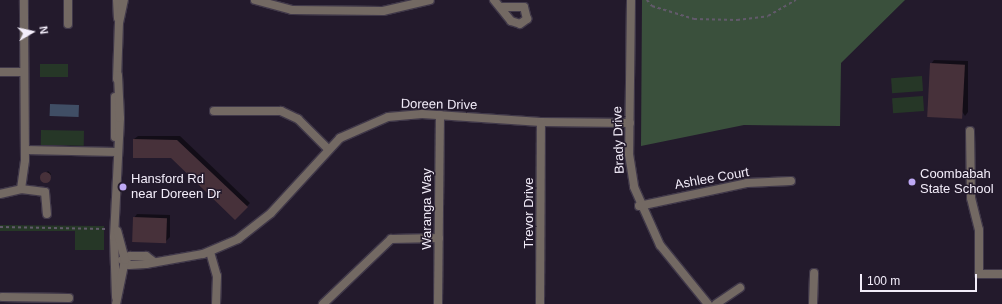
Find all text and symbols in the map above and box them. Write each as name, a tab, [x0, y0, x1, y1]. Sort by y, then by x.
north arrow	[12, 12, 52, 52]
text: N	[37, 25, 50, 35]
street label: Doreen Drive	[401, 97, 477, 113]
street label: Brady Drive	[610, 106, 628, 174]
street label: Ashlee Court	[674, 165, 750, 193]
place label: Coombabah State School	[920, 167, 994, 198]
street label: Waranga Way	[419, 168, 435, 250]
place label: Hansford Rd near Doreen Dr	[131, 172, 221, 203]
street label: Trevor Drive	[521, 177, 537, 249]
marker: Coombabah State School	[907, 177, 917, 187]
marker: Hansford Rd near Doreen Dr	[118, 182, 128, 192]
scale bar	[862, 266, 979, 292]
text: 100 m	[867, 274, 900, 288]

